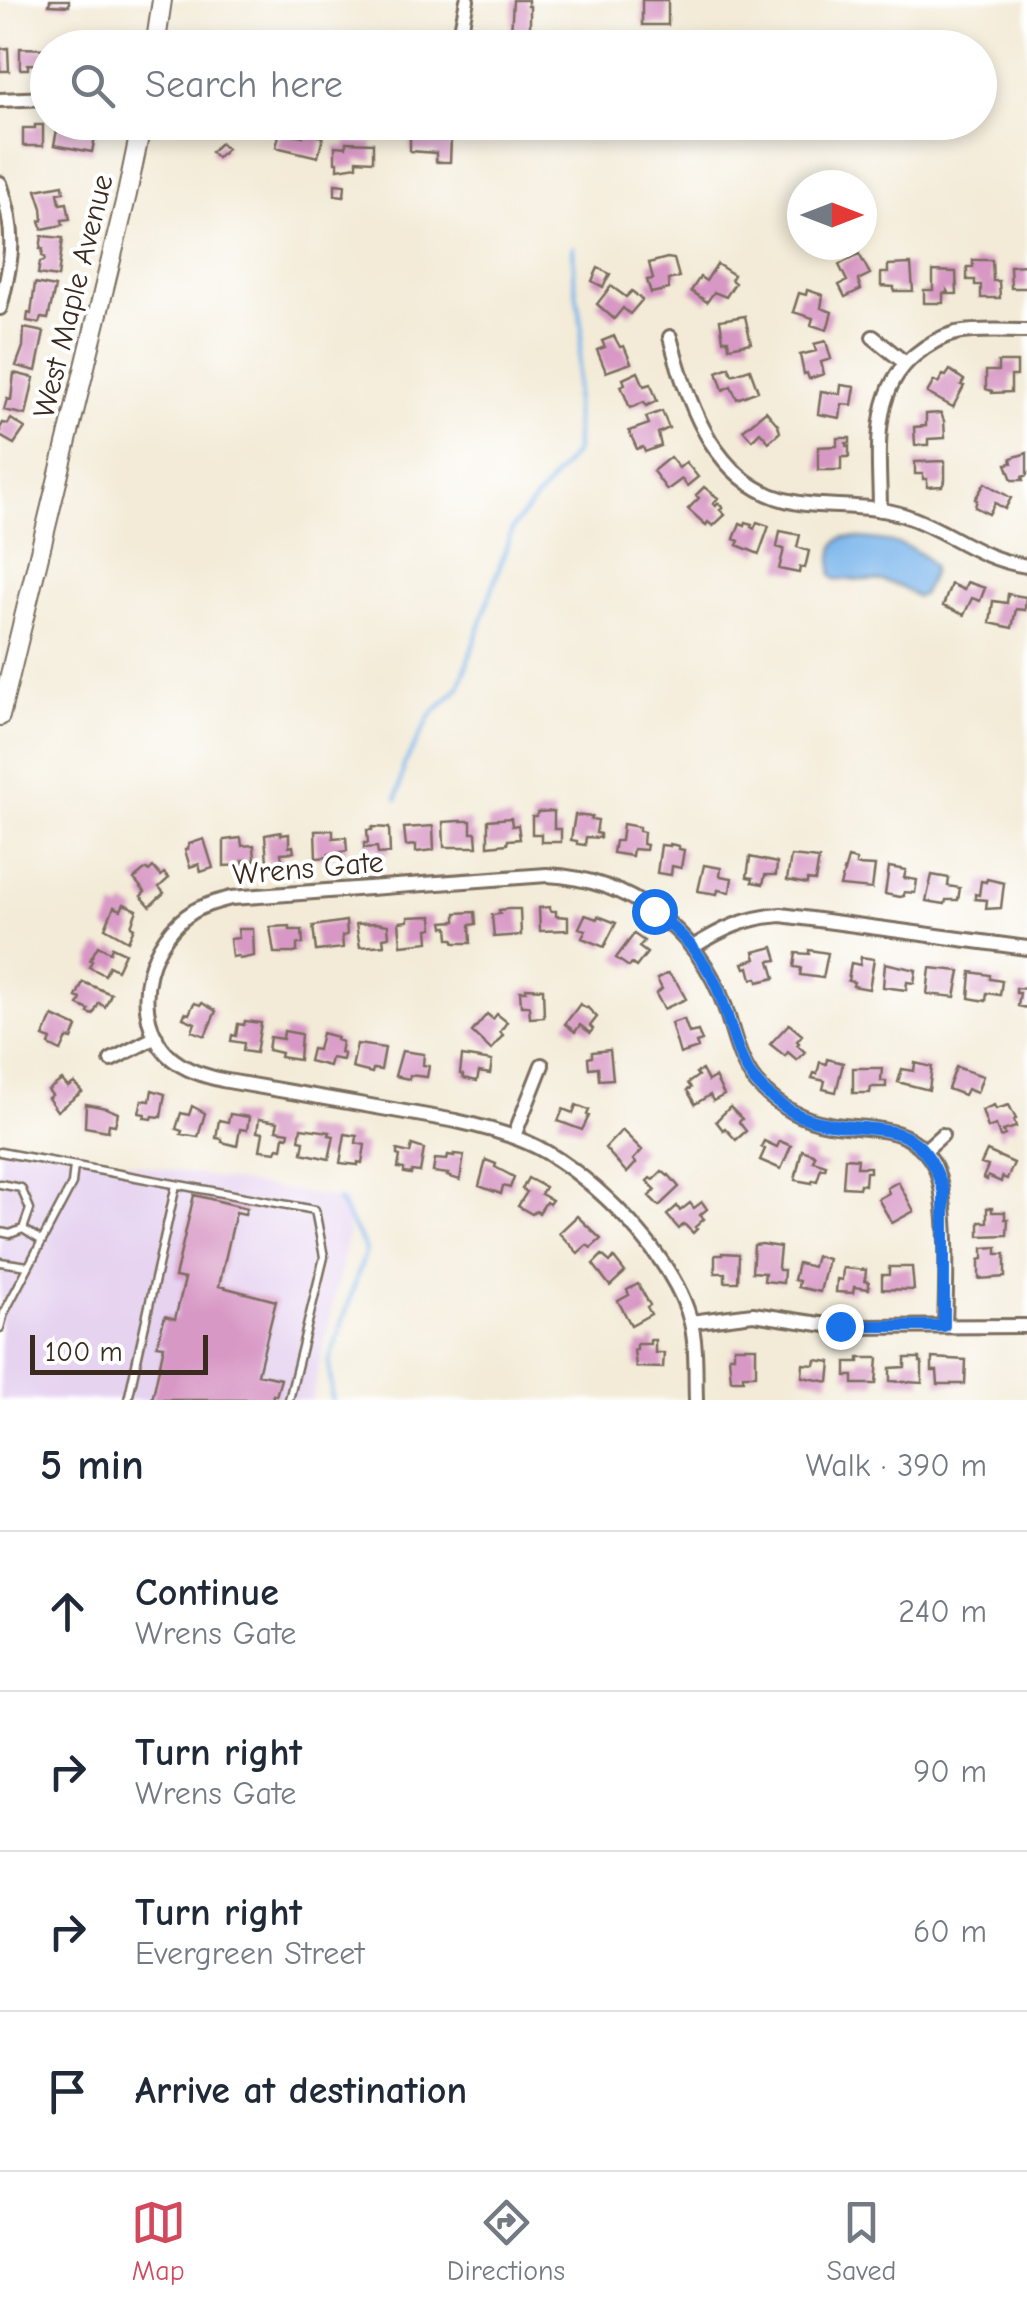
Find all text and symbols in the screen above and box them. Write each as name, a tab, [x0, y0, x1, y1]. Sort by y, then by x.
search box	[30, 30, 997, 140]
icon: search	[65, 58, 120, 113]
text: Search here	[145, 63, 343, 107]
north arrow	[787, 170, 877, 260]
street label: West Maple Avenue	[26, 171, 121, 421]
street label: Wrens Gate	[231, 844, 385, 893]
route start	[632, 889, 678, 935]
route end	[818, 1304, 864, 1350]
scale bar	[30, 1330, 208, 1374]
text: 100 m	[45, 1336, 123, 1368]
text: 5 min	[40, 1441, 144, 1490]
text: Walk · 390 m	[806, 1447, 987, 1484]
text: Continue	[135, 1571, 279, 1615]
icon: ahead	[40, 1584, 95, 1639]
text: 240 m	[898, 1593, 987, 1630]
text: Wrens Gate	[135, 1615, 296, 1652]
text: Turn right	[135, 1731, 302, 1775]
icon: right	[40, 1744, 95, 1799]
text: 90 m	[913, 1753, 987, 1790]
text: Wrens Gate	[135, 1775, 296, 1812]
text: Turn right	[135, 1891, 302, 1935]
icon: right	[40, 1904, 95, 1959]
text: 60 m	[913, 1913, 987, 1950]
text: Evergreen Street	[135, 1935, 364, 1972]
icon: arrive	[40, 2064, 95, 2119]
text: Arrive at destination	[135, 2069, 467, 2113]
tab: Map	[131, 2195, 186, 2287]
tab: Directions	[447, 2195, 565, 2287]
tab: Saved	[826, 2195, 896, 2287]

